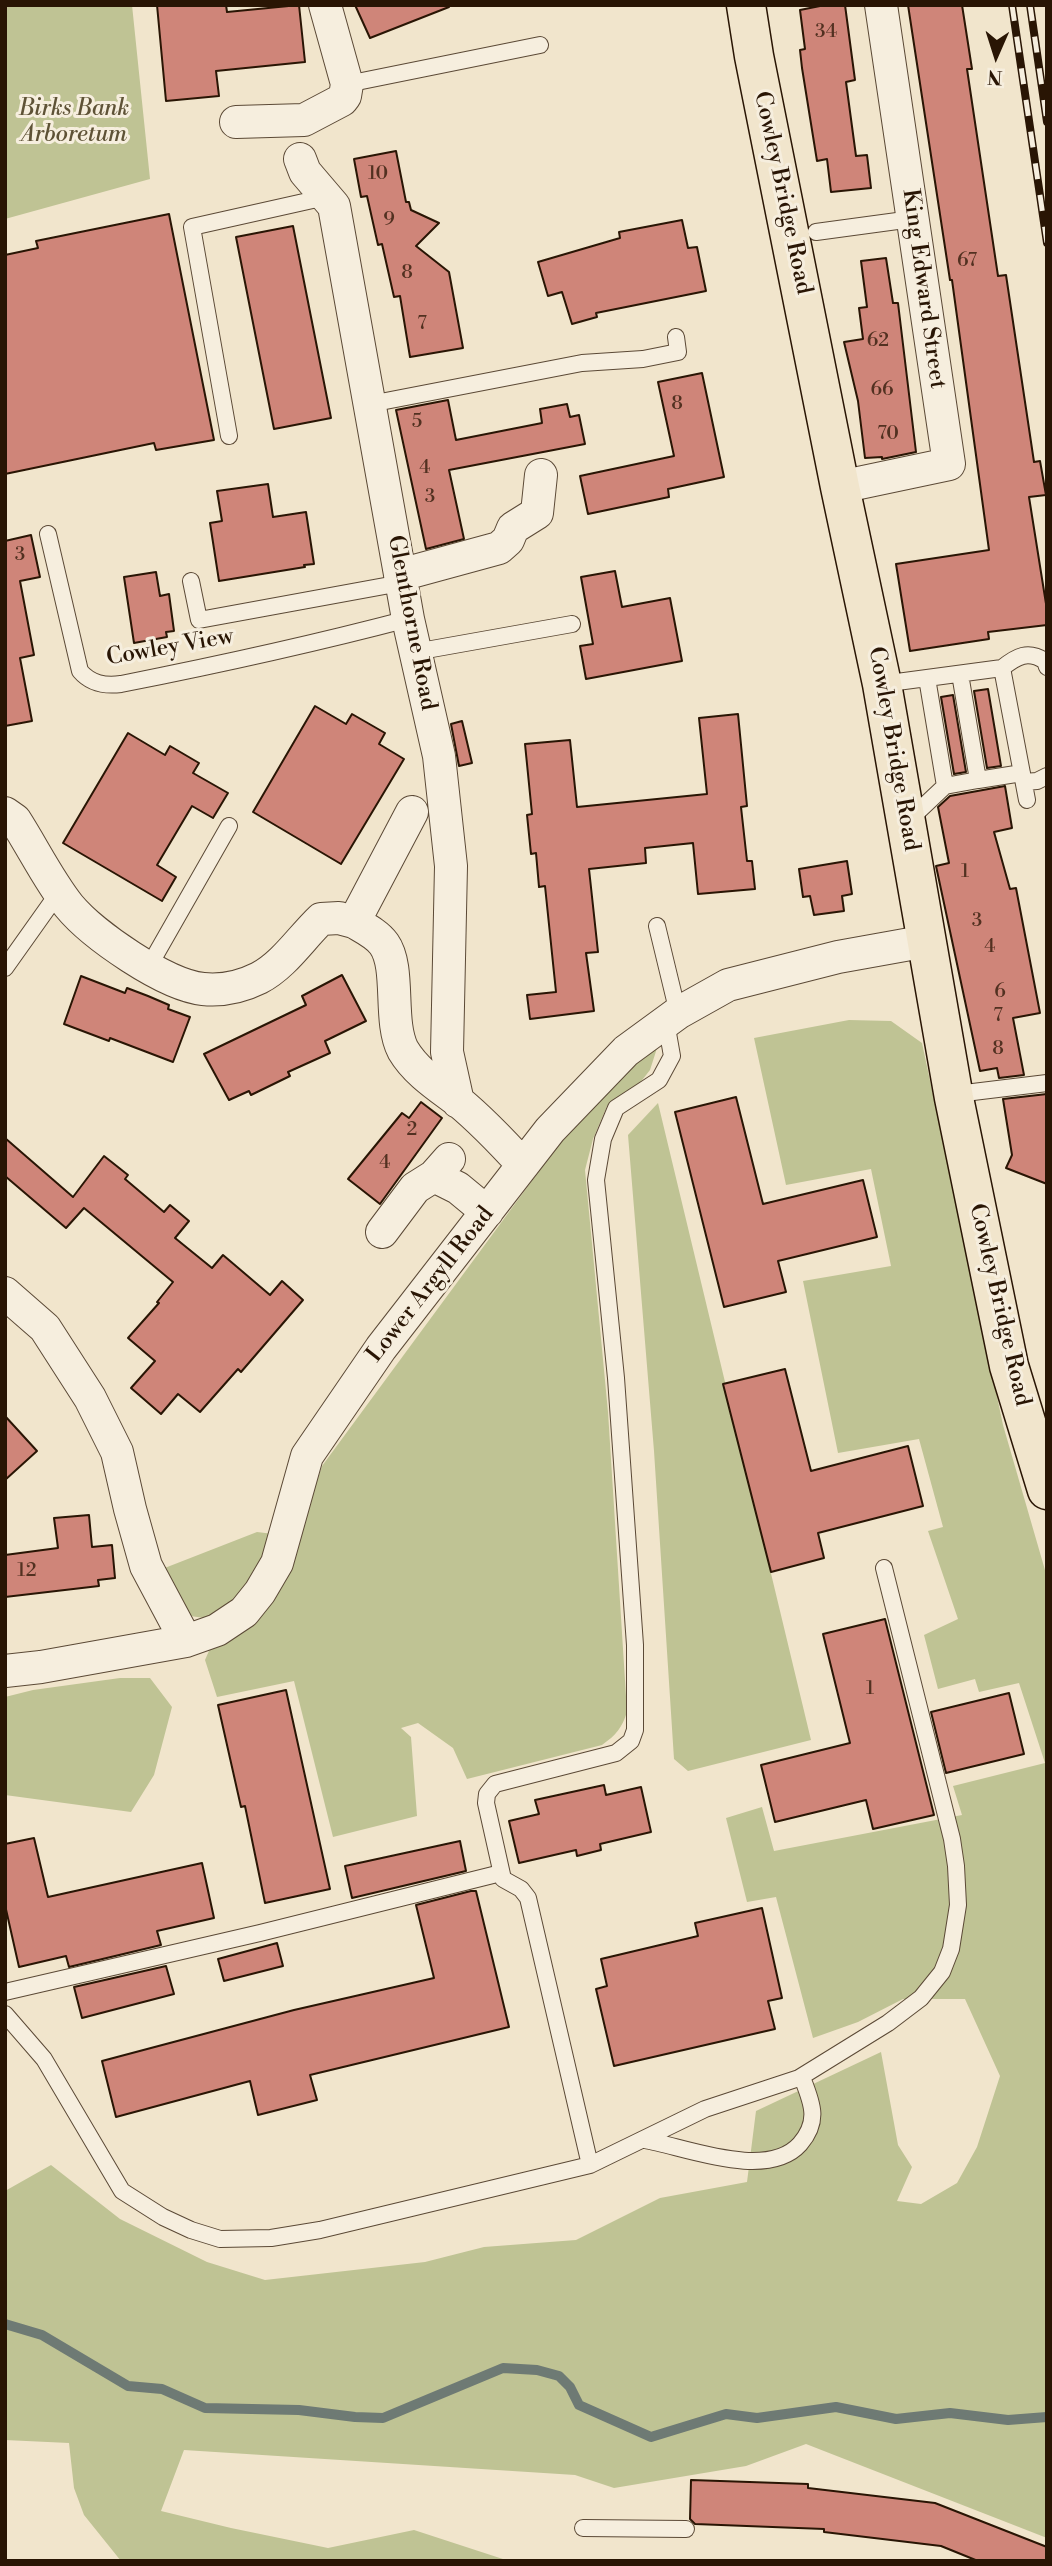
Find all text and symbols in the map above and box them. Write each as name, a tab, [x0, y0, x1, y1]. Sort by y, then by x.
house number: 34	[815, 21, 837, 43]
north arrow	[961, 21, 1031, 91]
text: N	[987, 65, 1003, 89]
street label: Cowley Bridge Road	[747, 89, 817, 297]
park label: Birks Bank Arboretum	[19, 95, 129, 149]
house number: 10	[368, 163, 388, 185]
street label: King Edward Street	[895, 187, 951, 391]
house number: 9	[383, 209, 395, 231]
house number: 67	[957, 250, 977, 272]
house number: 8	[401, 262, 413, 284]
house number: 7	[417, 313, 427, 335]
house number: 62	[867, 330, 889, 352]
house number: 66	[870, 379, 894, 401]
house number: 8	[671, 393, 683, 415]
house number: 5	[412, 411, 422, 433]
house number: 70	[877, 423, 899, 445]
house number: 4	[419, 457, 431, 479]
house number: 3	[425, 486, 435, 508]
street label: Glenthorne Road	[380, 533, 442, 713]
house number: 3	[15, 544, 25, 566]
street label: Cowley View	[104, 623, 236, 673]
street label: Cowley Bridge Road	[861, 645, 925, 853]
house number: 1	[961, 861, 969, 883]
house number: 3	[972, 910, 982, 932]
house number: 4	[984, 936, 996, 958]
house number: 6	[994, 981, 1006, 1003]
house number: 7	[993, 1005, 1003, 1027]
house number: 8	[992, 1038, 1004, 1060]
house number: 2	[407, 1119, 417, 1141]
house number: 4	[379, 1152, 391, 1174]
street label: Cowley Bridge Road	[962, 1201, 1036, 1409]
street label: Lower Argyll Road	[362, 1202, 500, 1368]
house number: 12	[17, 1560, 37, 1582]
house number: 1	[866, 1678, 874, 1700]

